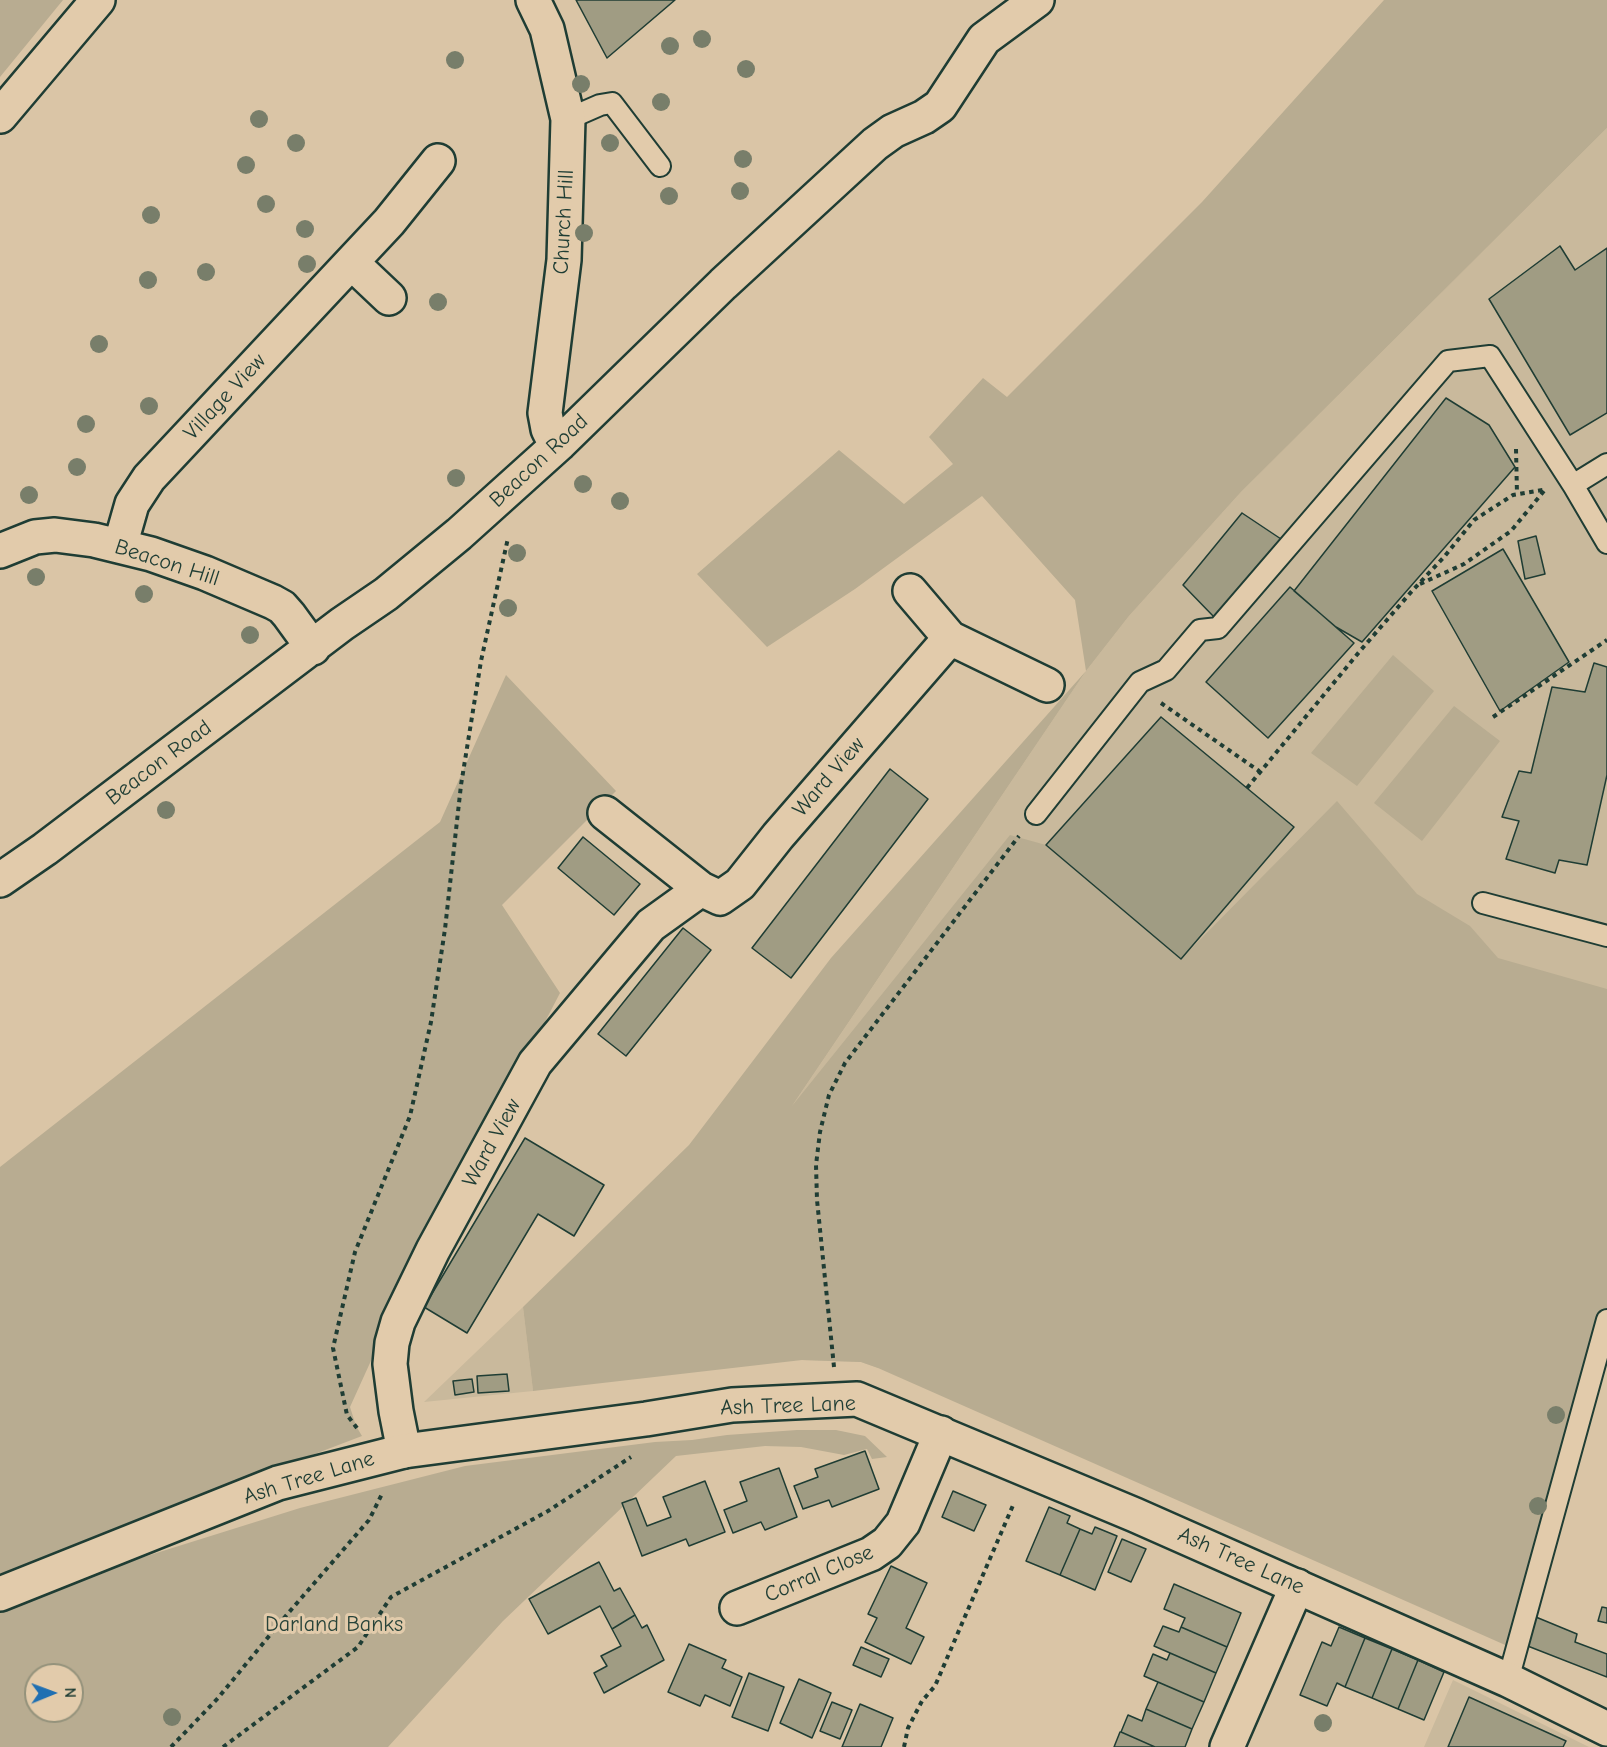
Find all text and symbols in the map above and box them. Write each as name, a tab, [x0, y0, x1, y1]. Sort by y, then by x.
street label: Church Hill	[548, 169, 580, 275]
street label: Village View	[178, 348, 272, 446]
street label: Beacon Road	[484, 409, 594, 513]
street label: Beacon Hill	[111, 534, 223, 592]
street label: Beacon Road	[101, 715, 217, 811]
street label: Ward View	[787, 732, 871, 822]
street label: Ward View	[457, 1094, 527, 1192]
street label: Ash Tree Lane	[720, 1390, 856, 1422]
street label: Ash Tree Lane	[240, 1446, 378, 1510]
street label: Ash Tree Lane	[1174, 1521, 1308, 1601]
street label: Corral Close	[761, 1539, 877, 1609]
park label: Darland Banks	[265, 1612, 403, 1638]
north arrow	[24, 1663, 84, 1723]
text: N	[61, 1687, 79, 1698]

